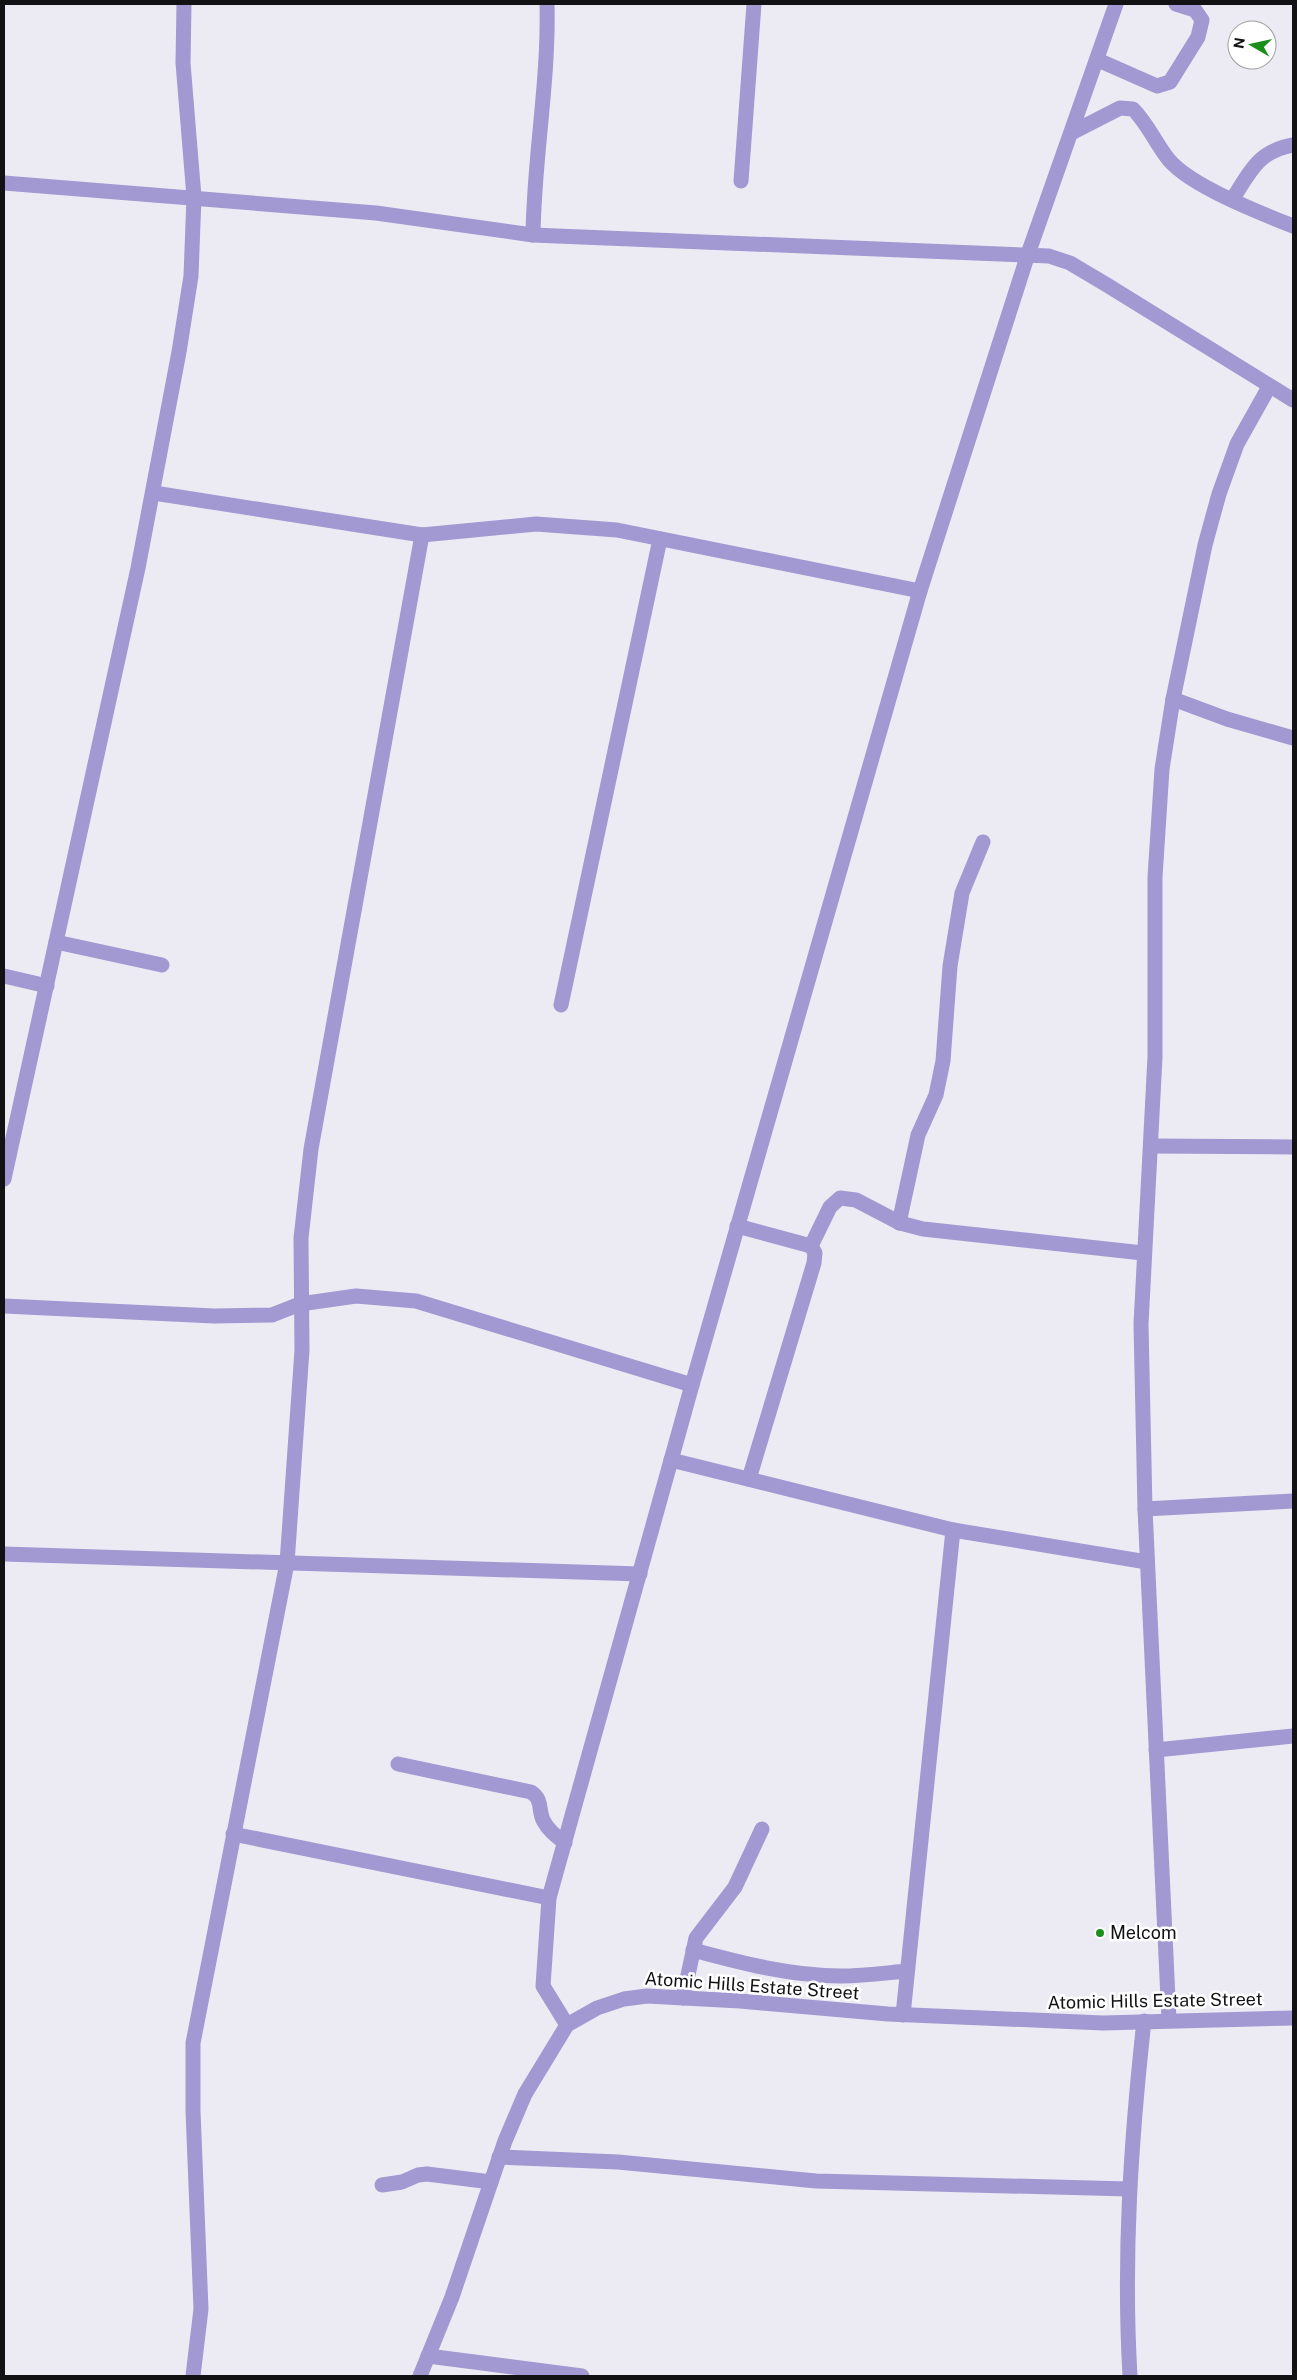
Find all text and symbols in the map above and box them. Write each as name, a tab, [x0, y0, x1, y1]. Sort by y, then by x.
north arrow	[1227, 20, 1277, 70]
text: N	[1230, 36, 1248, 50]
place label: Melcom	[1110, 1922, 1177, 1943]
marker: Melcom	[1094, 1927, 1106, 1939]
street label: Atomic Hills Estate Street	[644, 1968, 860, 2003]
street label: Atomic Hills Estate Street	[1047, 1988, 1263, 2013]

